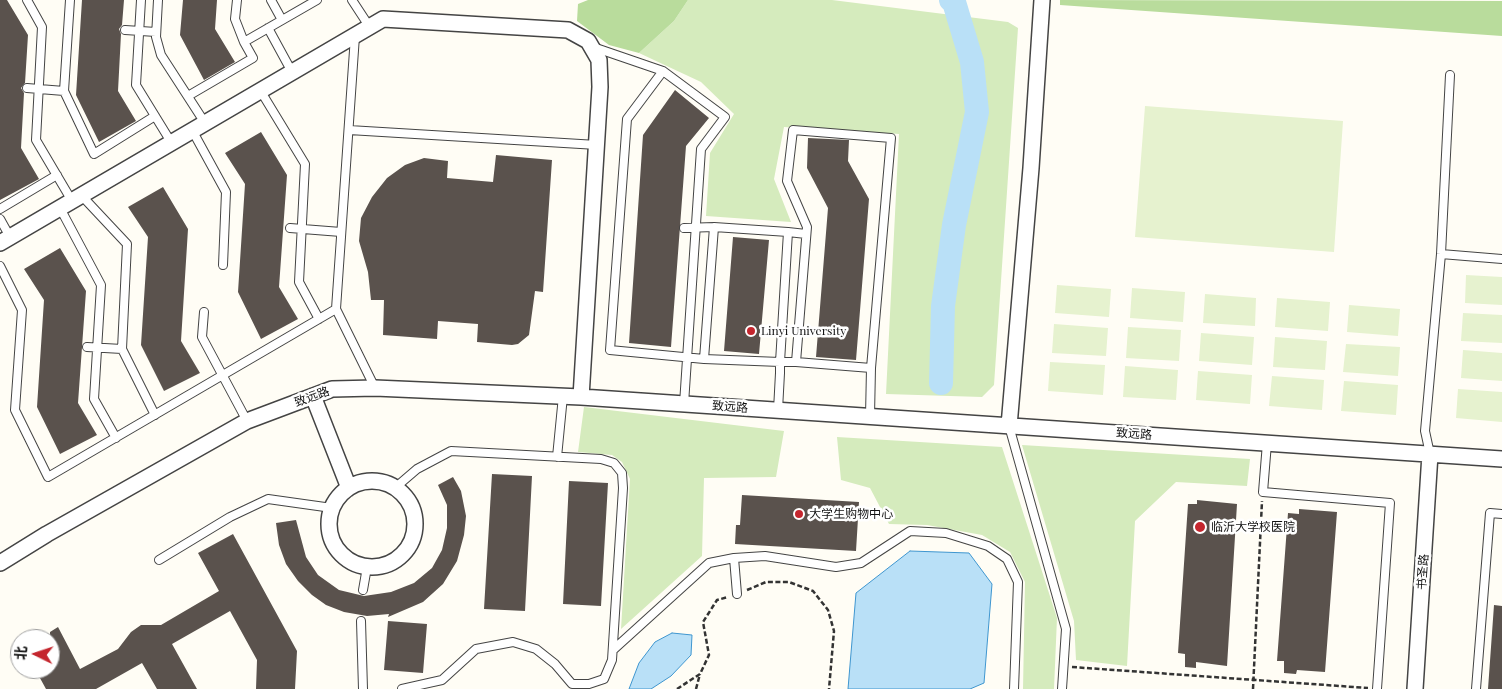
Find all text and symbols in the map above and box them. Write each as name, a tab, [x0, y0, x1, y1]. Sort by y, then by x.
place label: Linyi University	[761, 324, 846, 338]
marker: Linyi University	[745, 325, 757, 337]
street label: 致远路	[293, 384, 331, 410]
street label: 致远路	[712, 399, 748, 415]
street label: 致远路	[1116, 426, 1152, 442]
place label: 大学生购物中心	[809, 507, 893, 521]
marker: 大学生购物中心	[793, 508, 805, 520]
marker: 临沂大学校医院	[1193, 520, 1207, 534]
place label: 临沂大学校医院	[1211, 520, 1295, 534]
street label: 书圣路	[1415, 554, 1431, 590]
north arrow	[10, 629, 60, 679]
text: 北	[11, 645, 31, 661]

